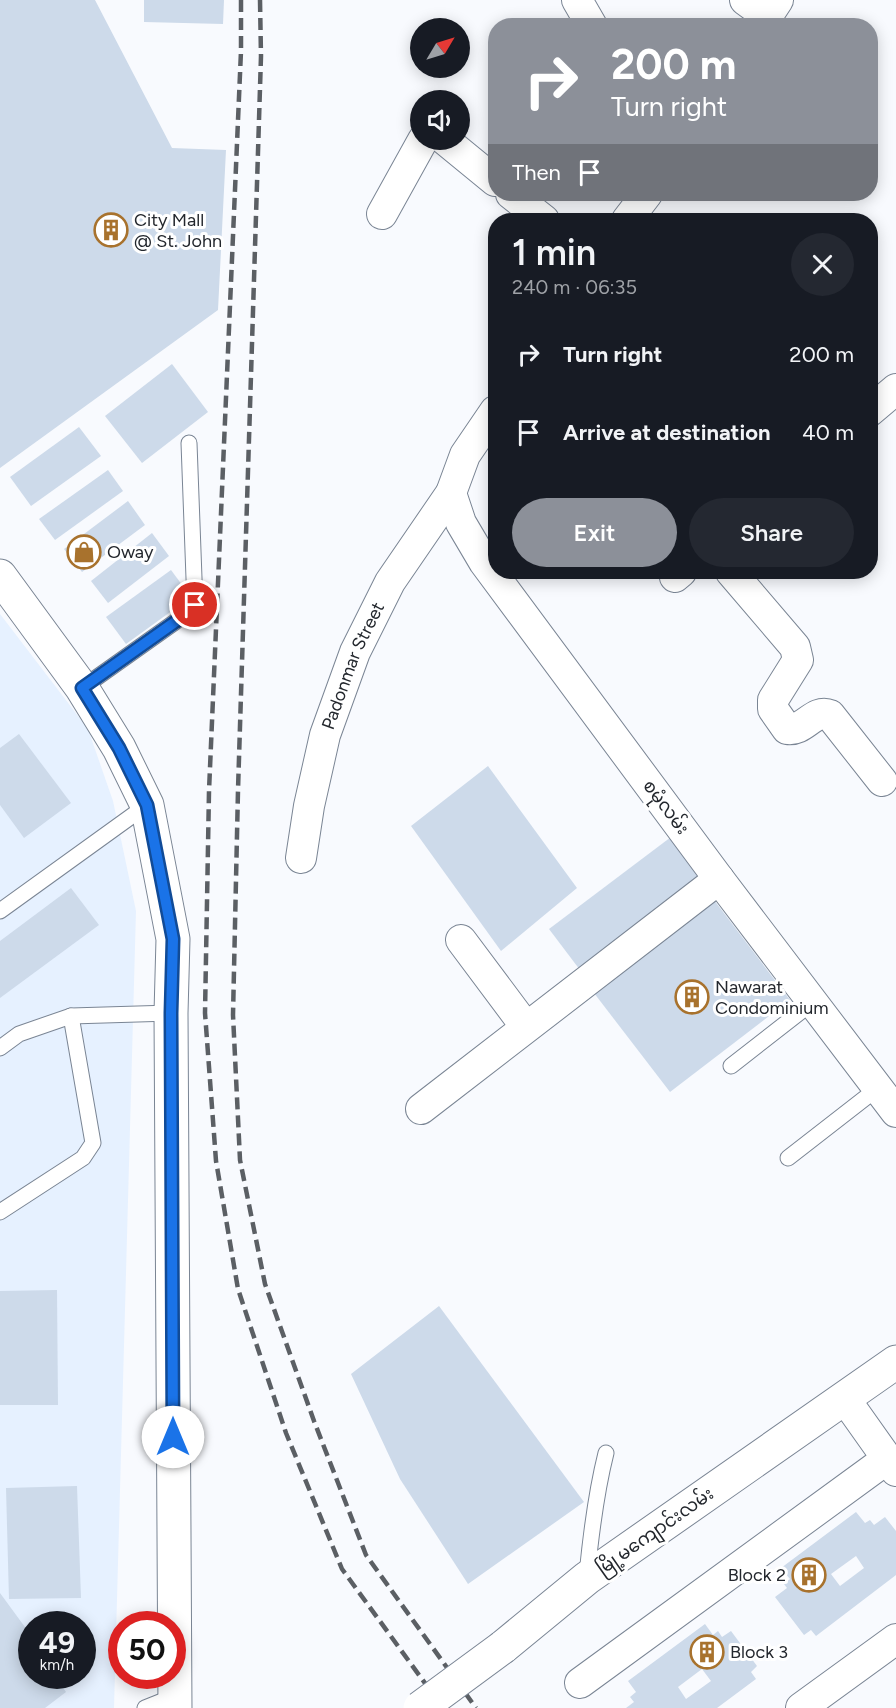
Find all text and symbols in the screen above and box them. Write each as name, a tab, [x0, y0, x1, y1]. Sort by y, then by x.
north arrow	[410, 18, 470, 78]
map controls	[410, 18, 470, 150]
text: 200 m	[611, 39, 736, 90]
icon: right	[512, 42, 590, 120]
button: sound	[410, 90, 470, 150]
text: Turn right	[611, 90, 727, 123]
icon: arrive	[573, 156, 606, 189]
text: Then	[512, 159, 561, 186]
place label: City Mall @ St. John	[134, 209, 222, 252]
building icon: City Mall @ St. John	[93, 212, 129, 248]
text: 1 min	[512, 231, 596, 274]
button: close	[791, 233, 854, 296]
text: 240 m · 06:35	[512, 275, 637, 299]
icon: right	[512, 338, 545, 371]
text: Turn right	[563, 341, 662, 368]
text: 200 m	[789, 341, 854, 368]
icon: arrive	[512, 416, 545, 449]
text: Arrive at destination	[563, 419, 771, 446]
text: 40 m	[802, 419, 854, 446]
button: Exit	[512, 498, 677, 567]
button: Share	[689, 498, 854, 567]
shop icon: Oway	[66, 534, 102, 570]
place label: Oway	[107, 541, 154, 563]
pin	[169, 579, 220, 630]
icon: arrive	[178, 588, 211, 621]
street label: Padonmar Street	[317, 598, 389, 733]
street label: စမုံလမ်း	[635, 774, 695, 841]
place label: Nawarat Condominium	[715, 976, 829, 1019]
building icon: Nawarat Condominium	[674, 979, 710, 1015]
position arrow	[141, 1405, 205, 1469]
street label: မြို့မကျောင်းလမ်း	[591, 1480, 720, 1583]
building icon: Block 2	[791, 1557, 827, 1593]
place label: Block 2	[728, 1564, 786, 1586]
speed limit sign: 50	[108, 1611, 186, 1689]
text: 49	[39, 1624, 75, 1661]
building icon: Block 3	[689, 1634, 725, 1670]
place label: Block 3	[730, 1641, 788, 1663]
text: km/h	[40, 1656, 74, 1674]

